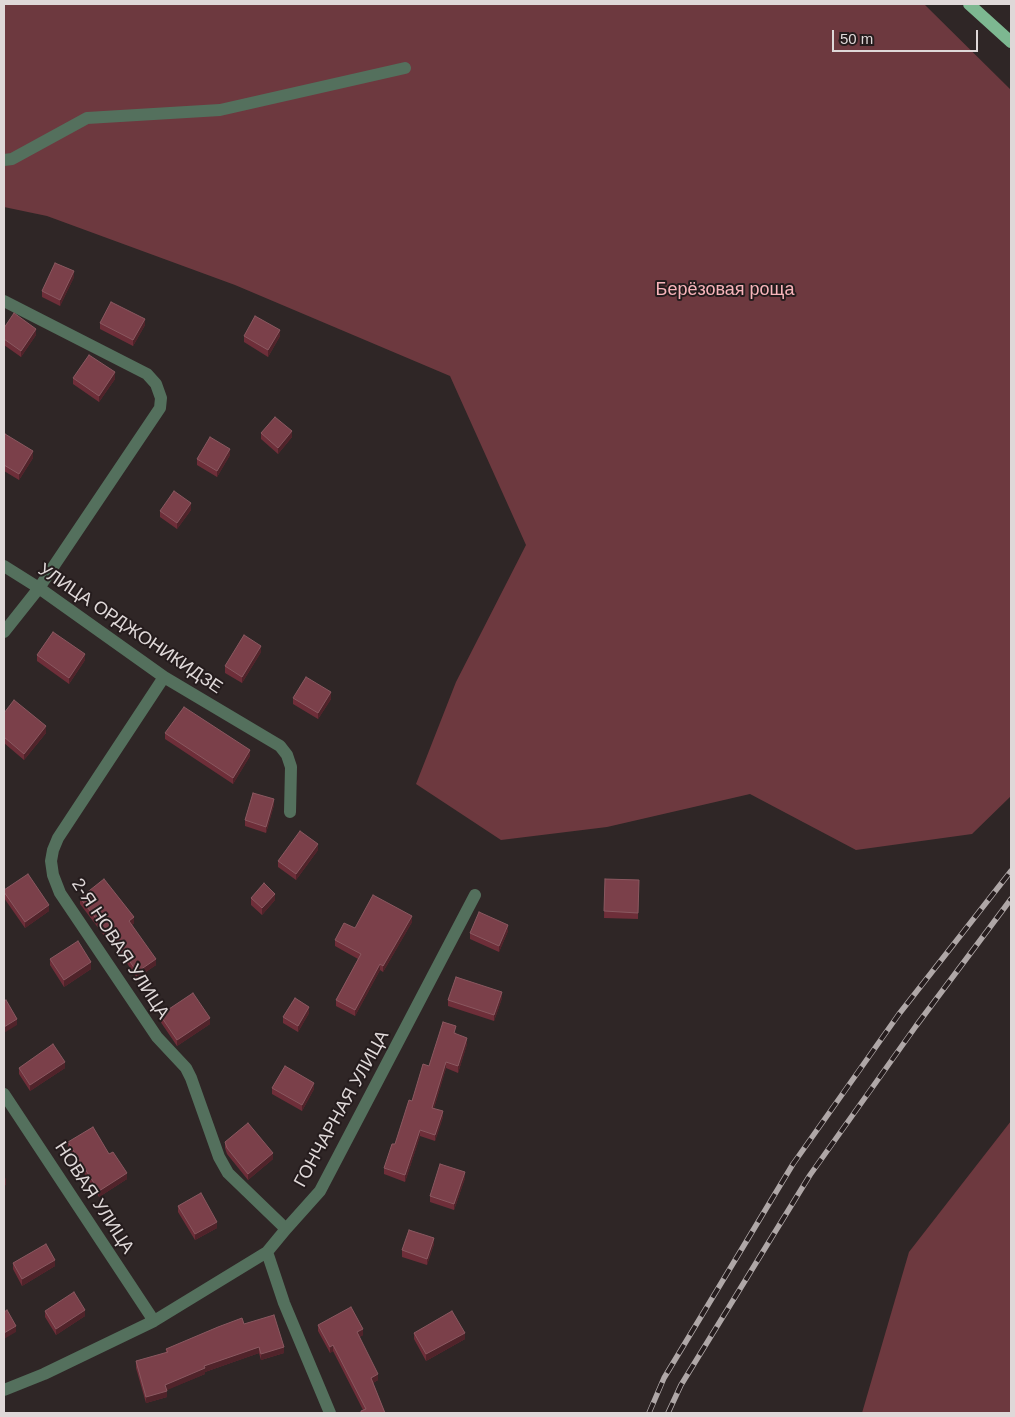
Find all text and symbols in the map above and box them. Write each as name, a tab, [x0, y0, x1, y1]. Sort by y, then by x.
scale bar	[835, 20, 981, 52]
text: 50 m	[840, 30, 873, 47]
park label: Берёзовая роща	[656, 279, 794, 301]
street label: УЛИЦА ОРДЖОНИКИДЗЕ	[34, 559, 226, 699]
street label: 2-Я НОВАЯ УЛИЦА	[66, 875, 174, 1023]
street label: ГОНЧАРНАЯ УЛИЦА	[290, 1027, 394, 1191]
street label: НОВАЯ УЛИЦА	[50, 1138, 138, 1258]

